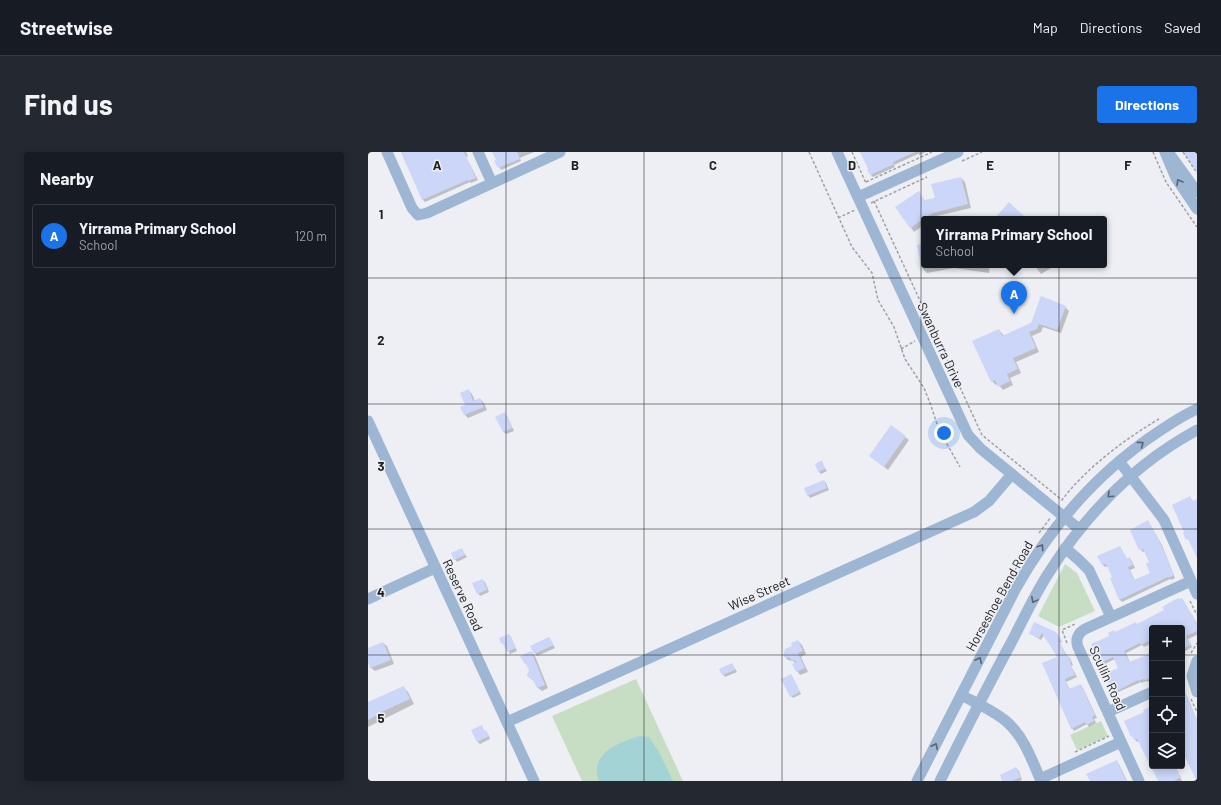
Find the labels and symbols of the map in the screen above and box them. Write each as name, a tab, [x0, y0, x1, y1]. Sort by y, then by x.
text: A	[433, 157, 442, 173]
text: B	[571, 157, 579, 173]
text: C	[709, 157, 717, 173]
text: D	[848, 157, 856, 173]
text: E	[986, 157, 994, 173]
text: F	[1124, 157, 1132, 173]
one-way arrow	[1176, 179, 1183, 186]
text: 1	[379, 206, 383, 222]
pin: A	[1001, 281, 1027, 314]
street label: Swanburra Drive	[914, 300, 968, 390]
text: 2	[377, 332, 385, 348]
your location	[934, 423, 954, 443]
one-way arrow	[1137, 442, 1144, 449]
text: 3	[377, 458, 385, 474]
one-way arrow	[1107, 490, 1115, 498]
street label: Horseshoe Bend Road	[962, 538, 1036, 654]
one-way arrow	[1036, 544, 1043, 551]
street label: Reserve Road	[439, 557, 487, 633]
street label: Wise Street	[726, 572, 792, 614]
text: 4	[377, 584, 385, 600]
one-way arrow	[1031, 595, 1039, 603]
street label: Scullin Road	[1086, 643, 1130, 713]
one-way arrow	[974, 657, 981, 665]
text: 5	[377, 710, 385, 726]
one-way arrow	[930, 743, 938, 750]

